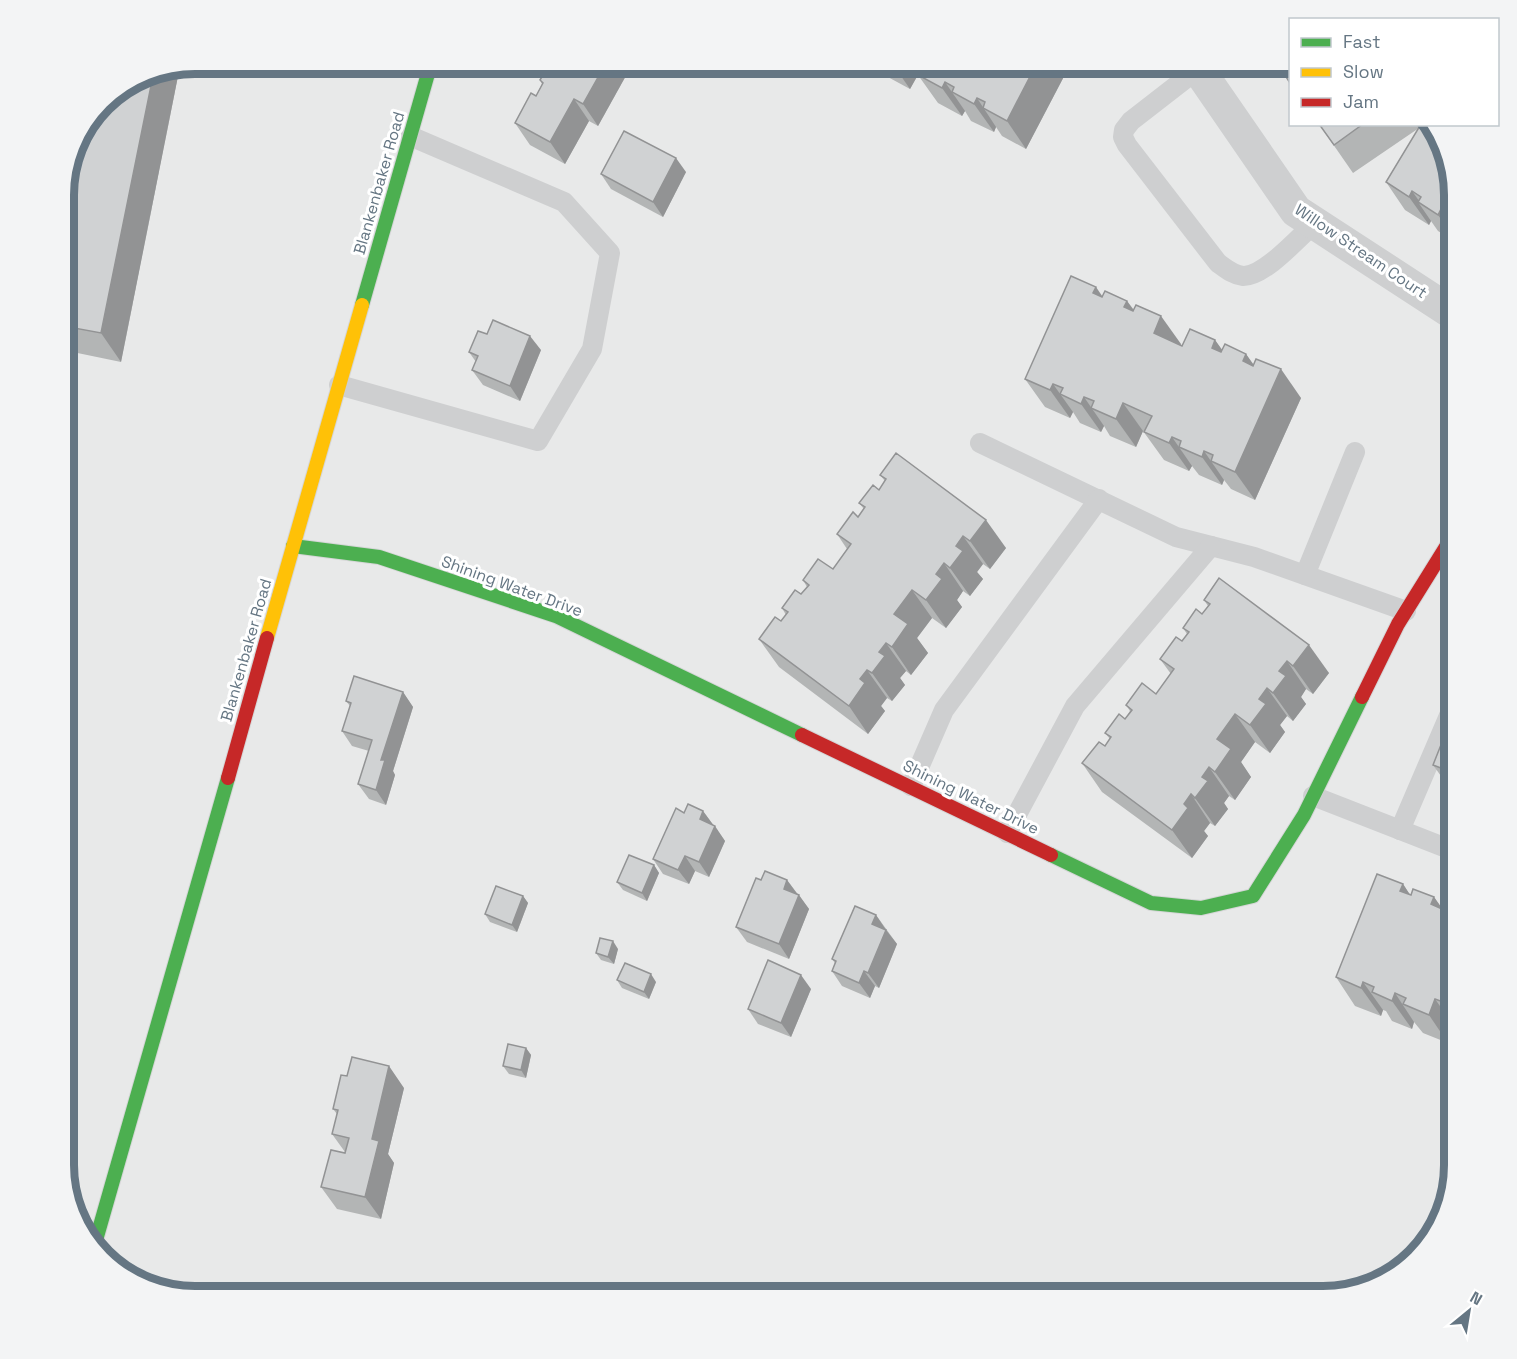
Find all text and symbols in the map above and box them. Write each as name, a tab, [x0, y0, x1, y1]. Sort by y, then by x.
legend	[1289, 18, 1499, 126]
text: Fast	[1343, 30, 1380, 53]
text: Slow	[1343, 60, 1384, 83]
text: Jam	[1343, 90, 1379, 113]
street label: Blankenbaker Road	[349, 109, 409, 257]
street label: Willow Stream Court	[1291, 199, 1431, 303]
street label: Shining Water Drive	[438, 551, 586, 621]
street label: Blankenbaker Road	[216, 576, 276, 724]
street label: Shining Water Drive	[899, 755, 1043, 839]
north arrow	[1439, 1281, 1499, 1341]
text: N	[1466, 1287, 1486, 1310]

